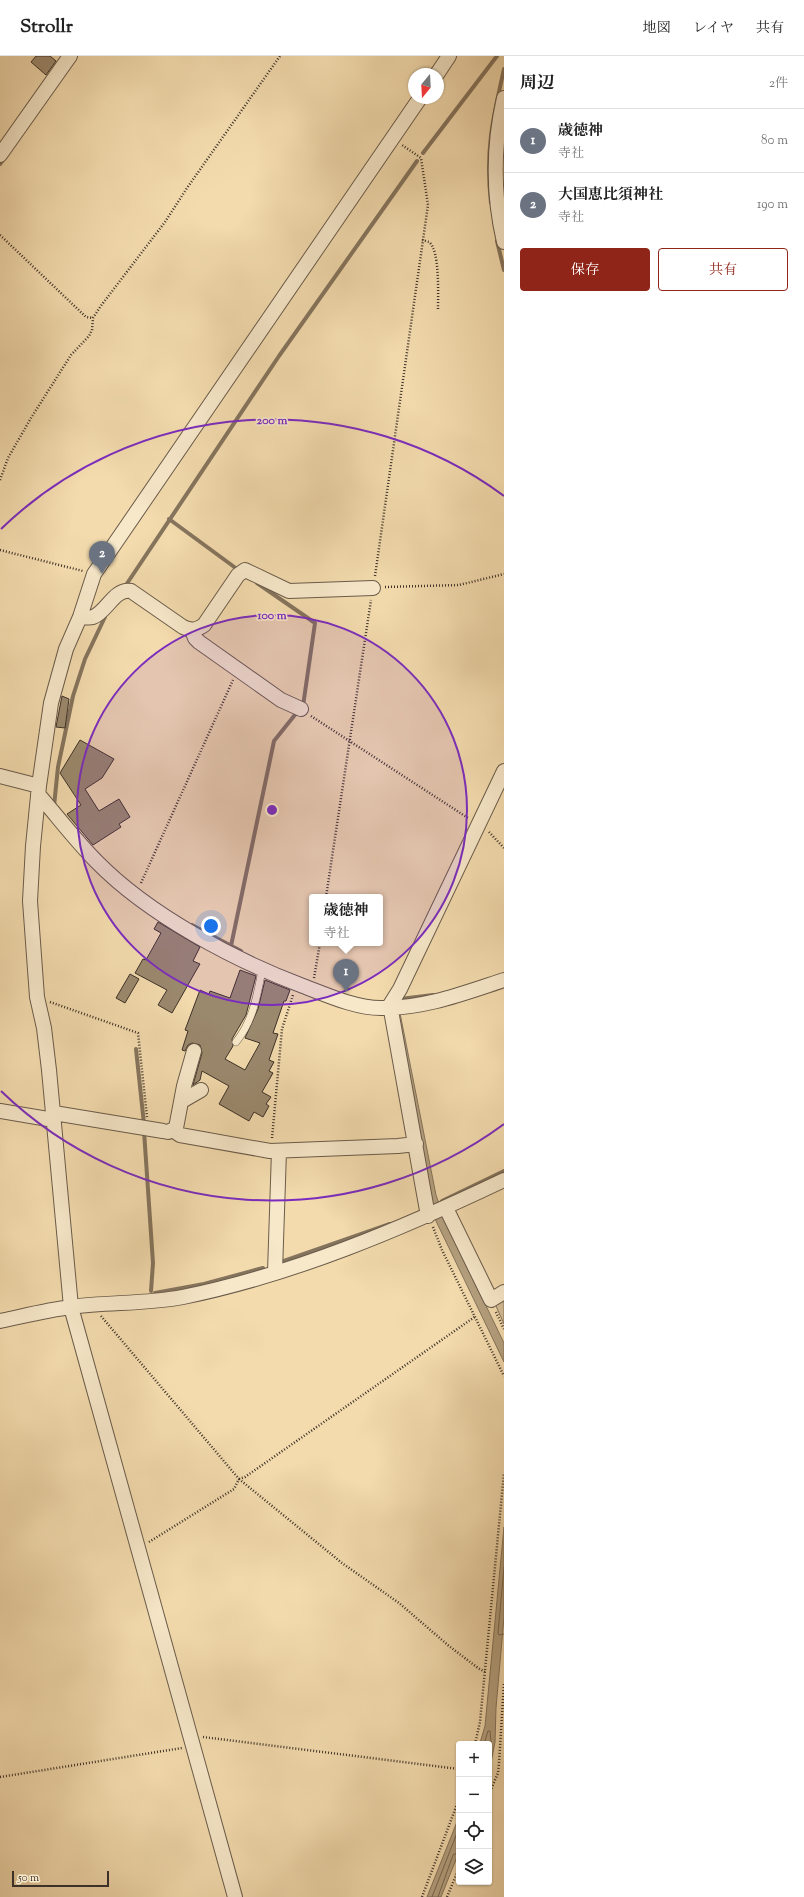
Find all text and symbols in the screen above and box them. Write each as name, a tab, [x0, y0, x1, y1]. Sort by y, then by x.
text: Strollr	[20, 14, 73, 41]
text: 地図	[643, 19, 671, 39]
text: レイヤ	[693, 19, 734, 39]
text: 共有	[756, 19, 784, 39]
north arrow	[408, 68, 444, 104]
text: 周辺	[520, 72, 554, 96]
text: 2件	[769, 75, 788, 93]
text: 歳徳神	[558, 121, 603, 142]
text: 1	[531, 132, 535, 150]
text: 80 m	[761, 132, 788, 150]
text: 寺社	[558, 145, 584, 163]
text: 大国恵比須神社	[558, 185, 663, 206]
text: 2	[530, 196, 536, 214]
text: 190 m	[757, 196, 788, 214]
text: 寺社	[558, 209, 584, 227]
button: 保存	[520, 248, 650, 291]
button: 共有	[658, 248, 788, 291]
text: 200 m	[257, 412, 287, 430]
pin: 2	[89, 541, 115, 574]
text: 100 m	[256, 607, 287, 625]
centre of rings	[265, 803, 279, 817]
popup	[309, 894, 383, 946]
text: 歳徳神	[323, 901, 369, 922]
your location	[201, 916, 221, 936]
text: 寺社	[323, 925, 350, 943]
pin: 1	[333, 959, 359, 992]
map controls	[456, 1741, 492, 1885]
button: +	[456, 1741, 492, 1777]
button: −	[456, 1777, 492, 1813]
button: locate	[456, 1813, 492, 1849]
button: layers	[456, 1849, 492, 1885]
scale bar	[12, 1869, 109, 1888]
text: 50 m	[18, 1870, 39, 1886]

